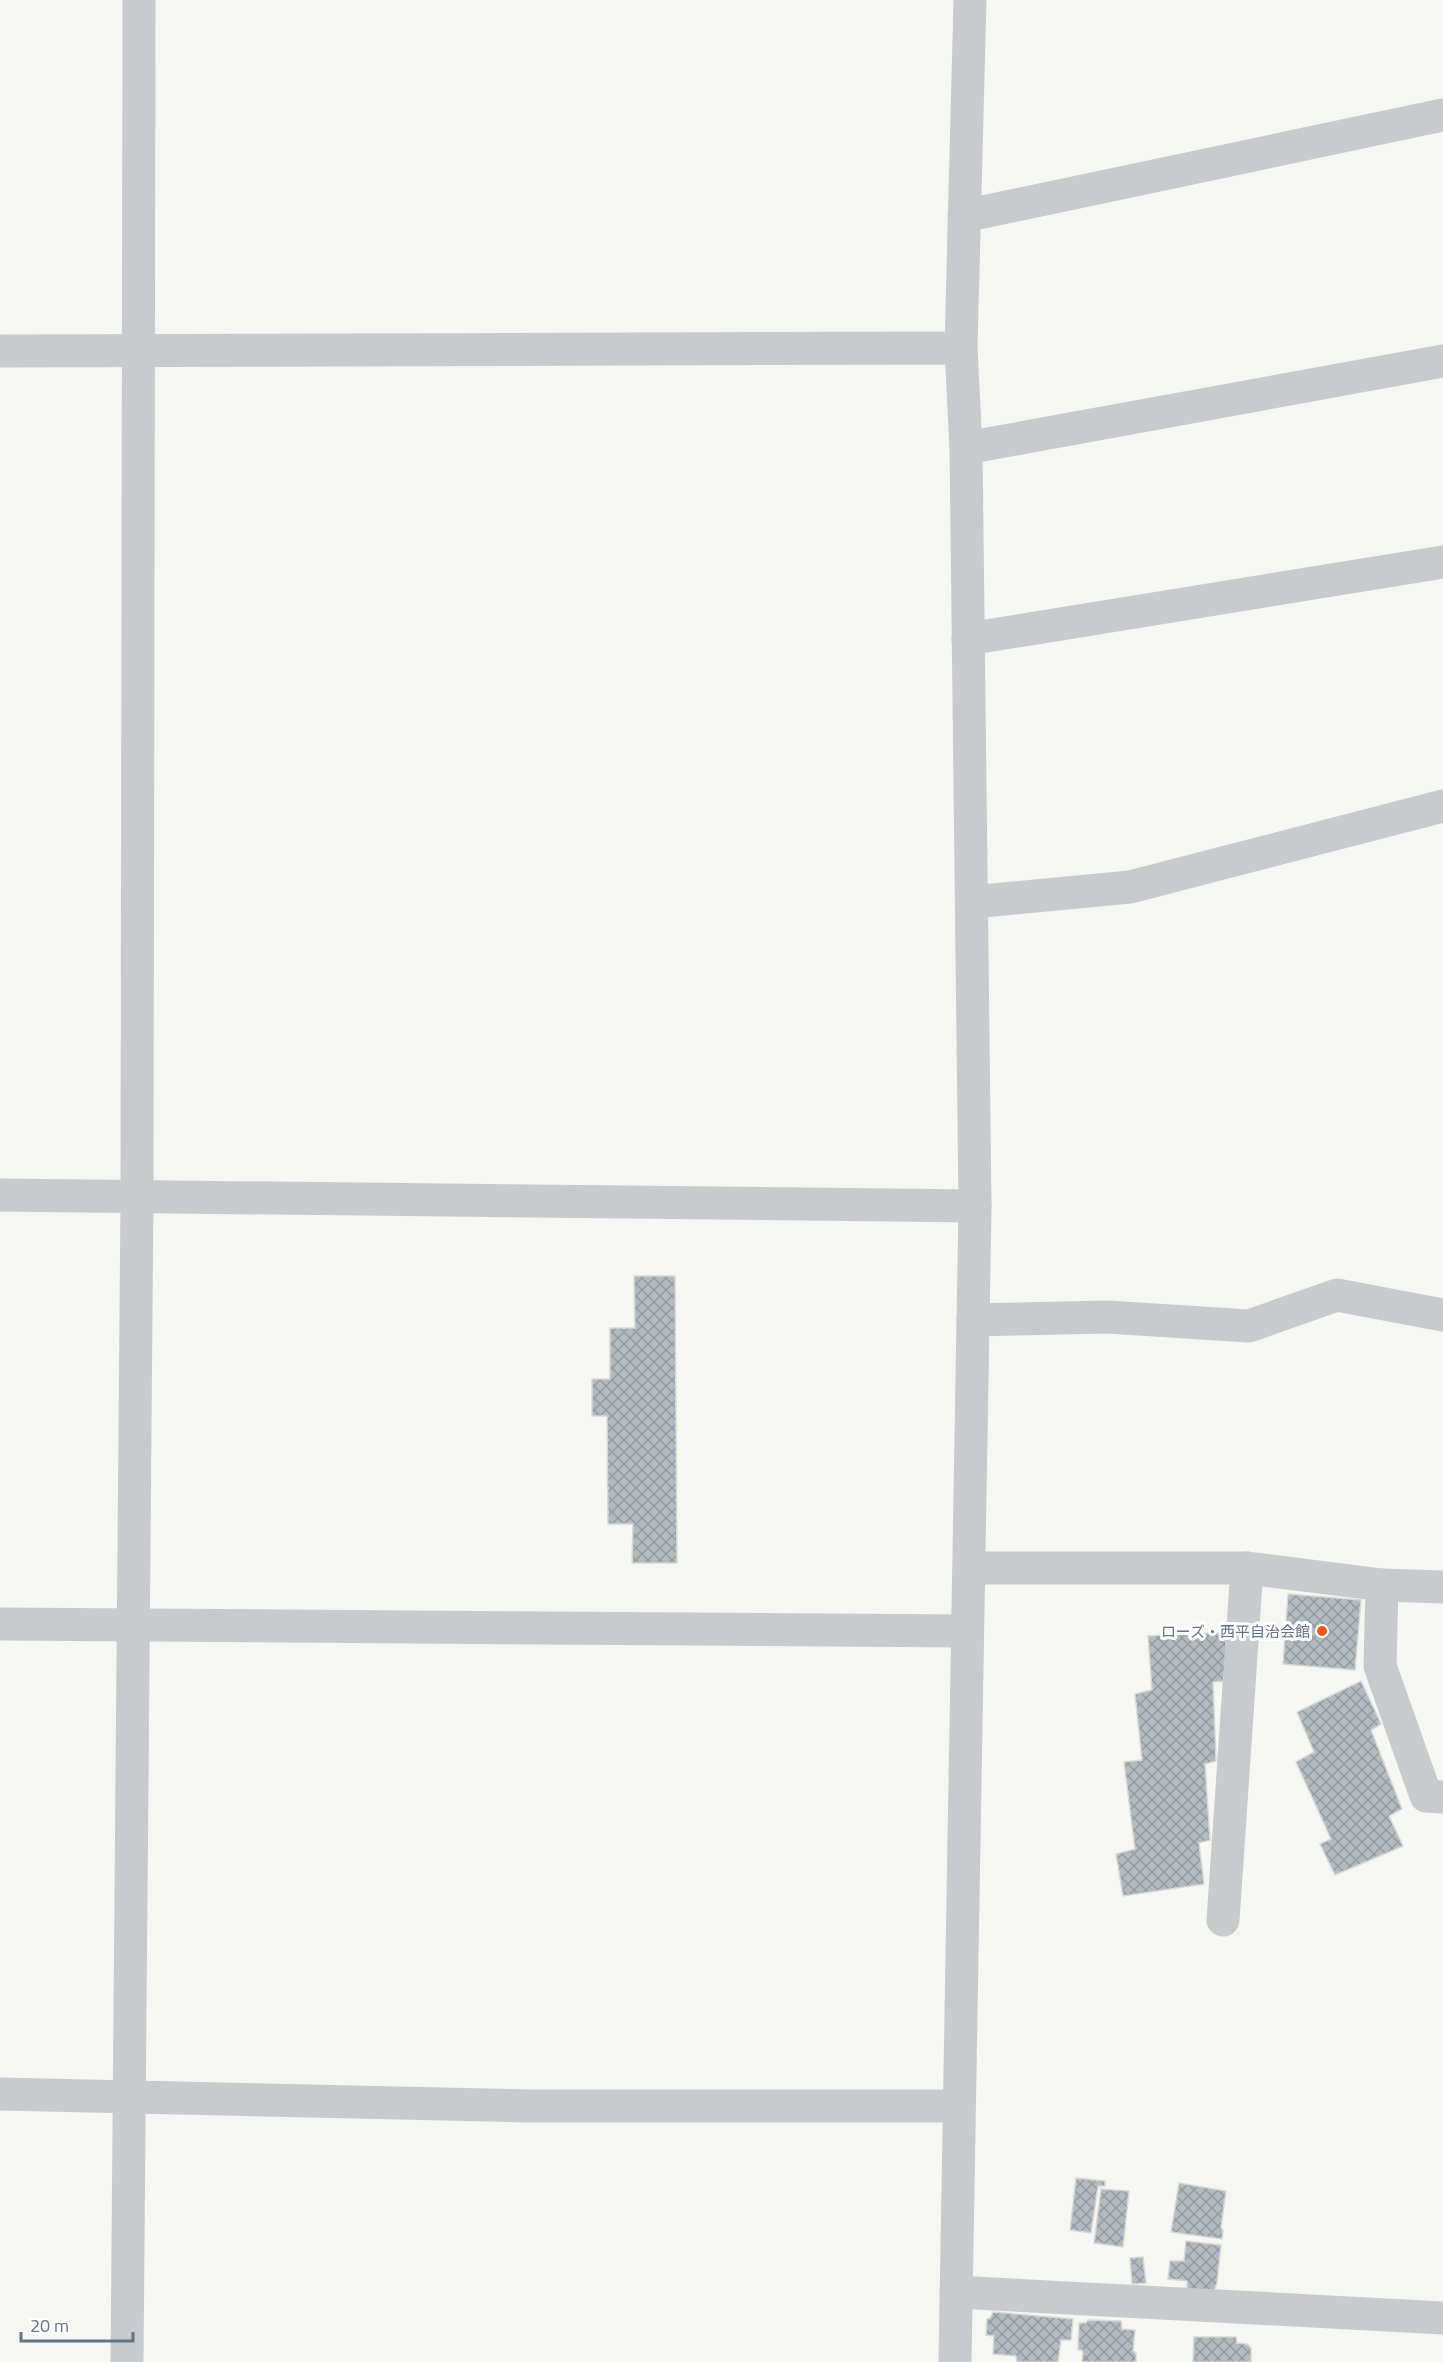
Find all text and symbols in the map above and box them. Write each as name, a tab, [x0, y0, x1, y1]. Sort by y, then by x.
place label: ローズ・西平自治会館	[1161, 1620, 1310, 1643]
marker: ローズ・西平自治会館	[1315, 1624, 1329, 1638]
scale bar	[21, 2305, 134, 2343]
text: 20 m	[30, 2312, 69, 2339]

